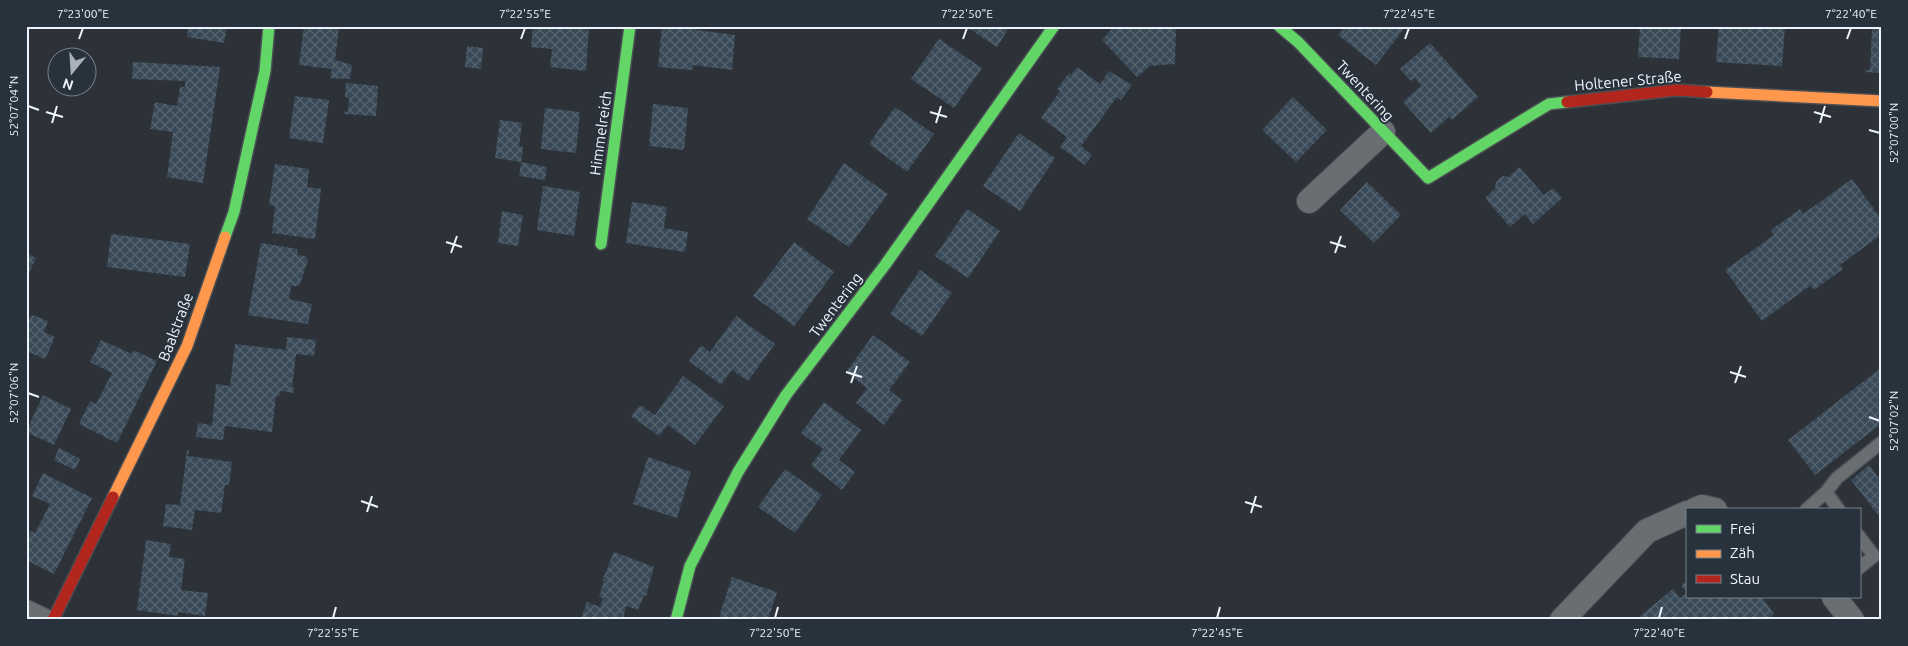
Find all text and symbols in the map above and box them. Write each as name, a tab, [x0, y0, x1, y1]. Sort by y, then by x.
text: 7°23'00"E	[57, 7, 109, 20]
text: 7°22'55"E	[499, 7, 551, 20]
text: 7°22'50"E	[941, 7, 993, 20]
text: 7°22'45"E	[1383, 7, 1435, 20]
text: 7°22'40"E	[1825, 7, 1877, 20]
north arrow	[48, 48, 98, 98]
street label: Twentering	[1333, 57, 1398, 124]
street label: Holtener Straße	[1574, 67, 1682, 94]
text: N	[61, 75, 75, 94]
text: 52°07'04"N	[7, 76, 20, 136]
street label: Himmelreich	[586, 89, 615, 176]
text: 52°07'00"N	[1887, 103, 1900, 163]
street label: Twentering	[806, 269, 865, 340]
street label: Baalstraße	[155, 290, 196, 363]
text: 52°07'06"N	[7, 363, 20, 423]
text: 52°07'02"N	[1887, 391, 1900, 451]
legend	[1686, 508, 1860, 598]
text: Frei	[1730, 520, 1755, 537]
text: Zäh	[1730, 544, 1755, 561]
text: Stau	[1730, 570, 1760, 587]
text: 7°22'55"E	[307, 626, 359, 639]
text: 7°22'50"E	[749, 626, 801, 639]
text: 7°22'45"E	[1191, 626, 1243, 639]
text: 7°22'40"E	[1633, 626, 1685, 639]

